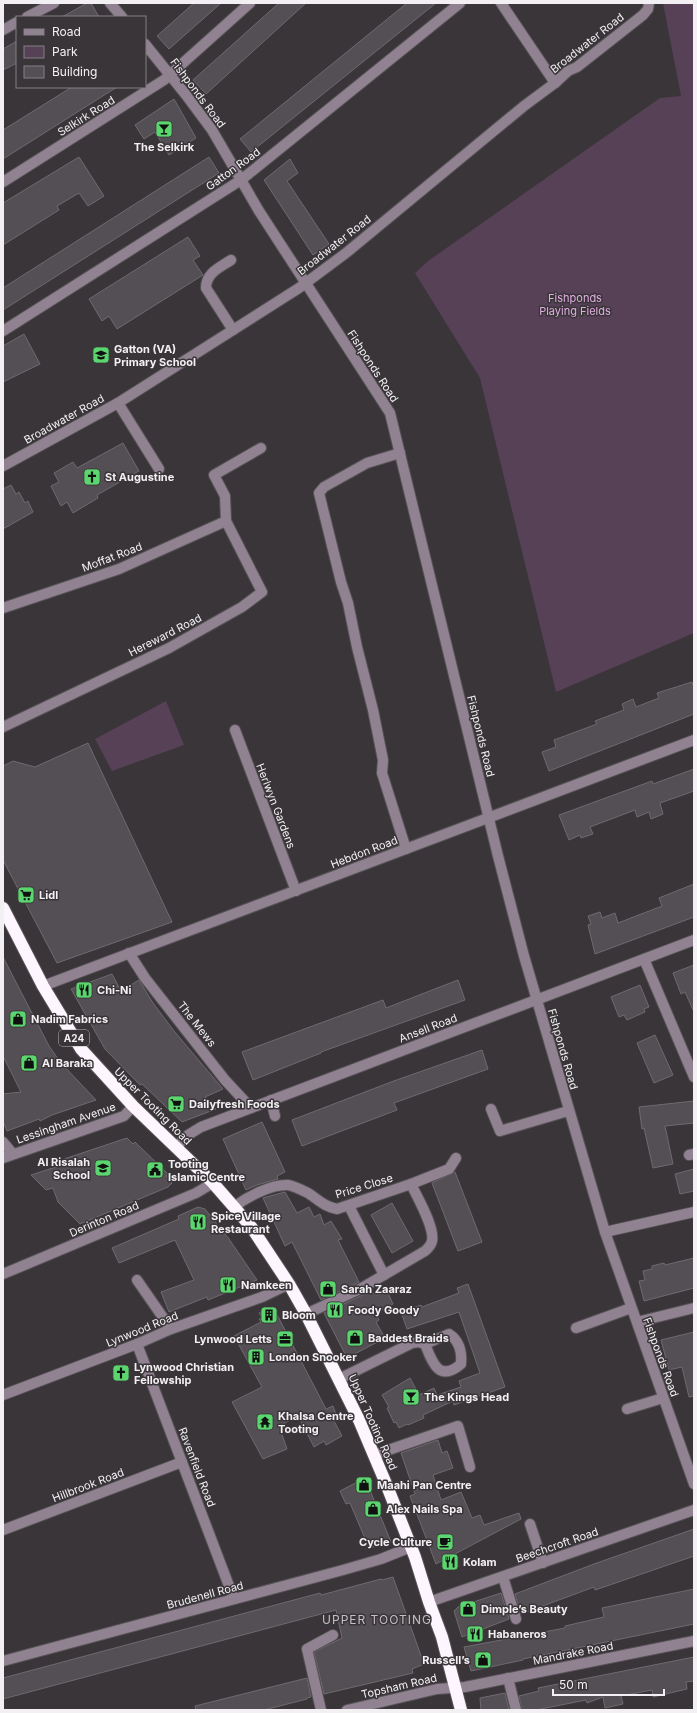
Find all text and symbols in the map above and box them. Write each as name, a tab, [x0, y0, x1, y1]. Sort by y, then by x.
street label: Broadwater Road	[547, 10, 627, 76]
legend	[16, 16, 146, 88]
text: Road	[52, 24, 81, 39]
text: Park	[52, 44, 78, 59]
street label: Fishponds Road	[167, 55, 229, 131]
text: Building	[52, 64, 97, 79]
street label: Selkirk Road	[55, 93, 117, 139]
bar icon: The Selkirk	[154, 119, 174, 139]
place label: The Selkirk	[134, 140, 195, 154]
street label: Gatton Road	[203, 145, 263, 193]
street label: Broadwater Road	[294, 212, 374, 278]
park label: Fishponds Playing Fields	[539, 291, 611, 318]
street label: Fishponds Road	[344, 327, 402, 405]
place label: Gatton (VA) Primary School	[114, 342, 196, 369]
school or university icon: Gatton (VA) Primary School	[91, 345, 111, 365]
street label: Broadwater Road	[21, 391, 107, 447]
church icon: St Augustine	[82, 467, 102, 487]
place label: St Augustine	[105, 470, 175, 484]
street label: Moffat Road	[80, 539, 144, 575]
street label: Hereward Road	[126, 611, 204, 659]
street label: Fishponds Road	[464, 694, 498, 778]
street label: Herlwyn Gardens	[253, 761, 299, 851]
street label: Hebdon Road	[328, 833, 400, 871]
supermarket icon: Lidl	[16, 885, 36, 905]
place label: Lidl	[39, 888, 58, 902]
restaurant icon: Chi-Ni	[74, 980, 94, 1000]
place label: Chi-Ni	[97, 983, 131, 997]
street label: The Mews	[175, 998, 219, 1050]
street label: Fishponds Road	[545, 1007, 581, 1091]
shop icon: Nadim Fabrics	[8, 1009, 28, 1029]
street label: Ansell Road	[397, 1010, 459, 1046]
place label: Nadim Fabrics	[31, 1012, 108, 1026]
road number: A24	[59, 1030, 89, 1046]
shop icon: Al Baraka	[19, 1053, 39, 1073]
place label: Al Baraka	[42, 1056, 93, 1070]
street label: Upper Tooting Road	[111, 1064, 195, 1148]
supermarket icon: Dailyfresh Foods	[166, 1094, 186, 1114]
place label: Dailyfresh Foods	[189, 1097, 280, 1111]
street label: Lessingham Avenue	[14, 1099, 118, 1147]
place label: Al Risalah School	[37, 1155, 90, 1182]
place label: Tooting Islamic Centre	[168, 1157, 245, 1184]
school or university icon: Al Risalah School	[93, 1158, 113, 1178]
public building icon: Tooting Islamic Centre	[145, 1160, 165, 1180]
street label: Price Close	[334, 1171, 394, 1201]
street label: Derinton Road	[67, 1198, 141, 1240]
place label: Spice Village Restaurant	[211, 1209, 281, 1236]
restaurant icon: Spice Village Restaurant	[188, 1212, 208, 1232]
restaurant icon: Namkeen	[218, 1275, 238, 1295]
place label: Namkeen	[241, 1278, 292, 1292]
shop icon: Sarah Zaaraz	[318, 1279, 338, 1299]
place label: Sarah Zaaraz	[341, 1282, 412, 1296]
restaurant icon: Foody Goody	[325, 1300, 345, 1320]
place label: Foody Goody	[348, 1303, 420, 1317]
building icon: Bloom	[259, 1305, 279, 1325]
street label: Lynwood Road	[104, 1308, 180, 1350]
place label: Bloom	[282, 1308, 316, 1322]
street label: Fishponds Road	[640, 1315, 682, 1399]
shop icon: Baddest Braids	[345, 1328, 365, 1348]
office icon: Lynwood Letts	[275, 1329, 295, 1349]
place label: Baddest Braids	[368, 1331, 449, 1345]
place label: Lynwood Letts	[194, 1332, 272, 1346]
building icon: London Snooker	[246, 1347, 266, 1367]
place label: London Snooker	[269, 1350, 357, 1364]
place label: Lynwood Christian Fellowship	[134, 1360, 234, 1387]
church icon: Lynwood Christian Fellowship	[111, 1363, 131, 1383]
street label: Upper Tooting Road	[345, 1372, 401, 1472]
bar icon: The Kings Head	[401, 1387, 421, 1407]
place label: The Kings Head	[424, 1390, 509, 1404]
place label: Khalsa Centre Tooting	[278, 1409, 354, 1436]
temple icon: Khalsa Centre Tooting	[255, 1412, 275, 1432]
street label: Ravenfield Road	[175, 1425, 219, 1509]
street label: Hillbrook Road	[50, 1465, 126, 1505]
shop icon: Maahi Pan Centre	[354, 1475, 374, 1495]
place label: Maahi Pan Centre	[377, 1478, 472, 1492]
shop icon: Alex Nails Spa	[363, 1499, 383, 1519]
place label: Alex Nails Spa	[386, 1502, 463, 1516]
street label: Beechcroft Road	[514, 1524, 600, 1566]
cafe icon: Cycle Culture	[435, 1532, 455, 1552]
place label: Cycle Culture	[359, 1535, 432, 1549]
restaurant icon: Kolam	[440, 1552, 460, 1572]
place label: Kolam	[463, 1555, 497, 1569]
street label: Brudenell Road	[165, 1578, 245, 1612]
shop icon: Dimple’s Beauty	[458, 1599, 478, 1619]
place label: Dimple’s Beauty	[481, 1602, 568, 1616]
district label: UPPER TOOTING	[322, 1612, 432, 1627]
restaurant icon: Habaneros	[465, 1624, 485, 1644]
place label: Habaneros	[488, 1627, 547, 1641]
street label: Mandrake Road	[532, 1638, 614, 1668]
shop icon: Russell’s	[473, 1650, 493, 1670]
place label: Russell’s	[422, 1653, 470, 1667]
street label: Topsham Road	[360, 1670, 438, 1702]
scale bar	[553, 1671, 664, 1697]
text: 50 m	[559, 1677, 588, 1692]

